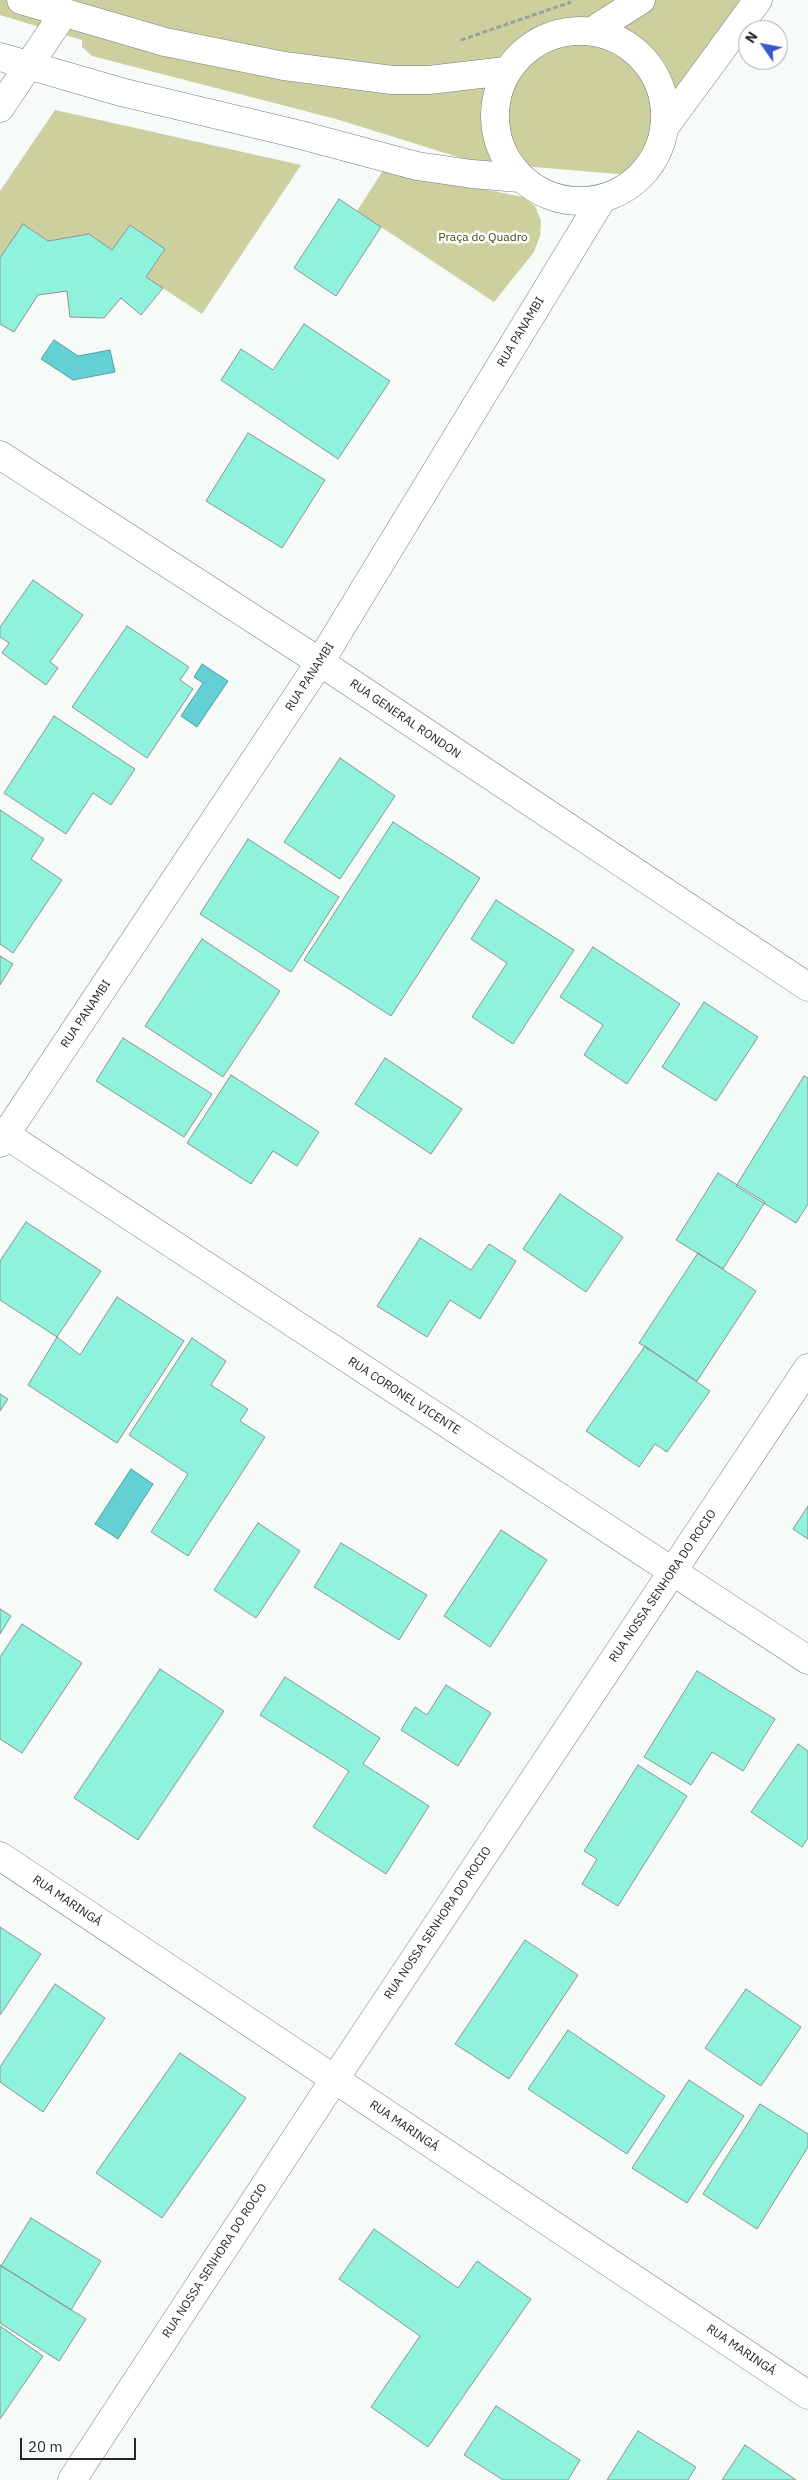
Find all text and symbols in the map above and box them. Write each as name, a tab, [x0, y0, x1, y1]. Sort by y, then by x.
north arrow	[738, 20, 788, 70]
text: N	[741, 28, 762, 47]
park label: Praça do Quadro	[438, 231, 528, 245]
street label: RUA PANAMBI	[494, 294, 548, 370]
street label: RUA PANAMBI	[282, 640, 338, 714]
street label: RUA GENERAL RONDON	[347, 677, 463, 761]
street label: RUA PANAMBI	[58, 977, 114, 1051]
street label: RUA CORONEL VICENTE	[345, 1354, 463, 1438]
street label: RUA NOSSA SENHORA DO ROCIO	[606, 1507, 720, 1665]
street label: RUA NOSSA SENHORA DO ROCIO	[381, 1844, 495, 2002]
street label: RUA MARINGÁ	[30, 1873, 104, 1929]
street label: RUA MARINGÁ	[367, 2098, 441, 2154]
street label: RUA NOSSA SENHORA DO ROCIO	[160, 2181, 270, 2341]
street label: RUA MARINGÁ	[704, 2322, 778, 2378]
scale bar	[22, 2428, 139, 2460]
text: 20 m	[28, 2437, 63, 2456]

